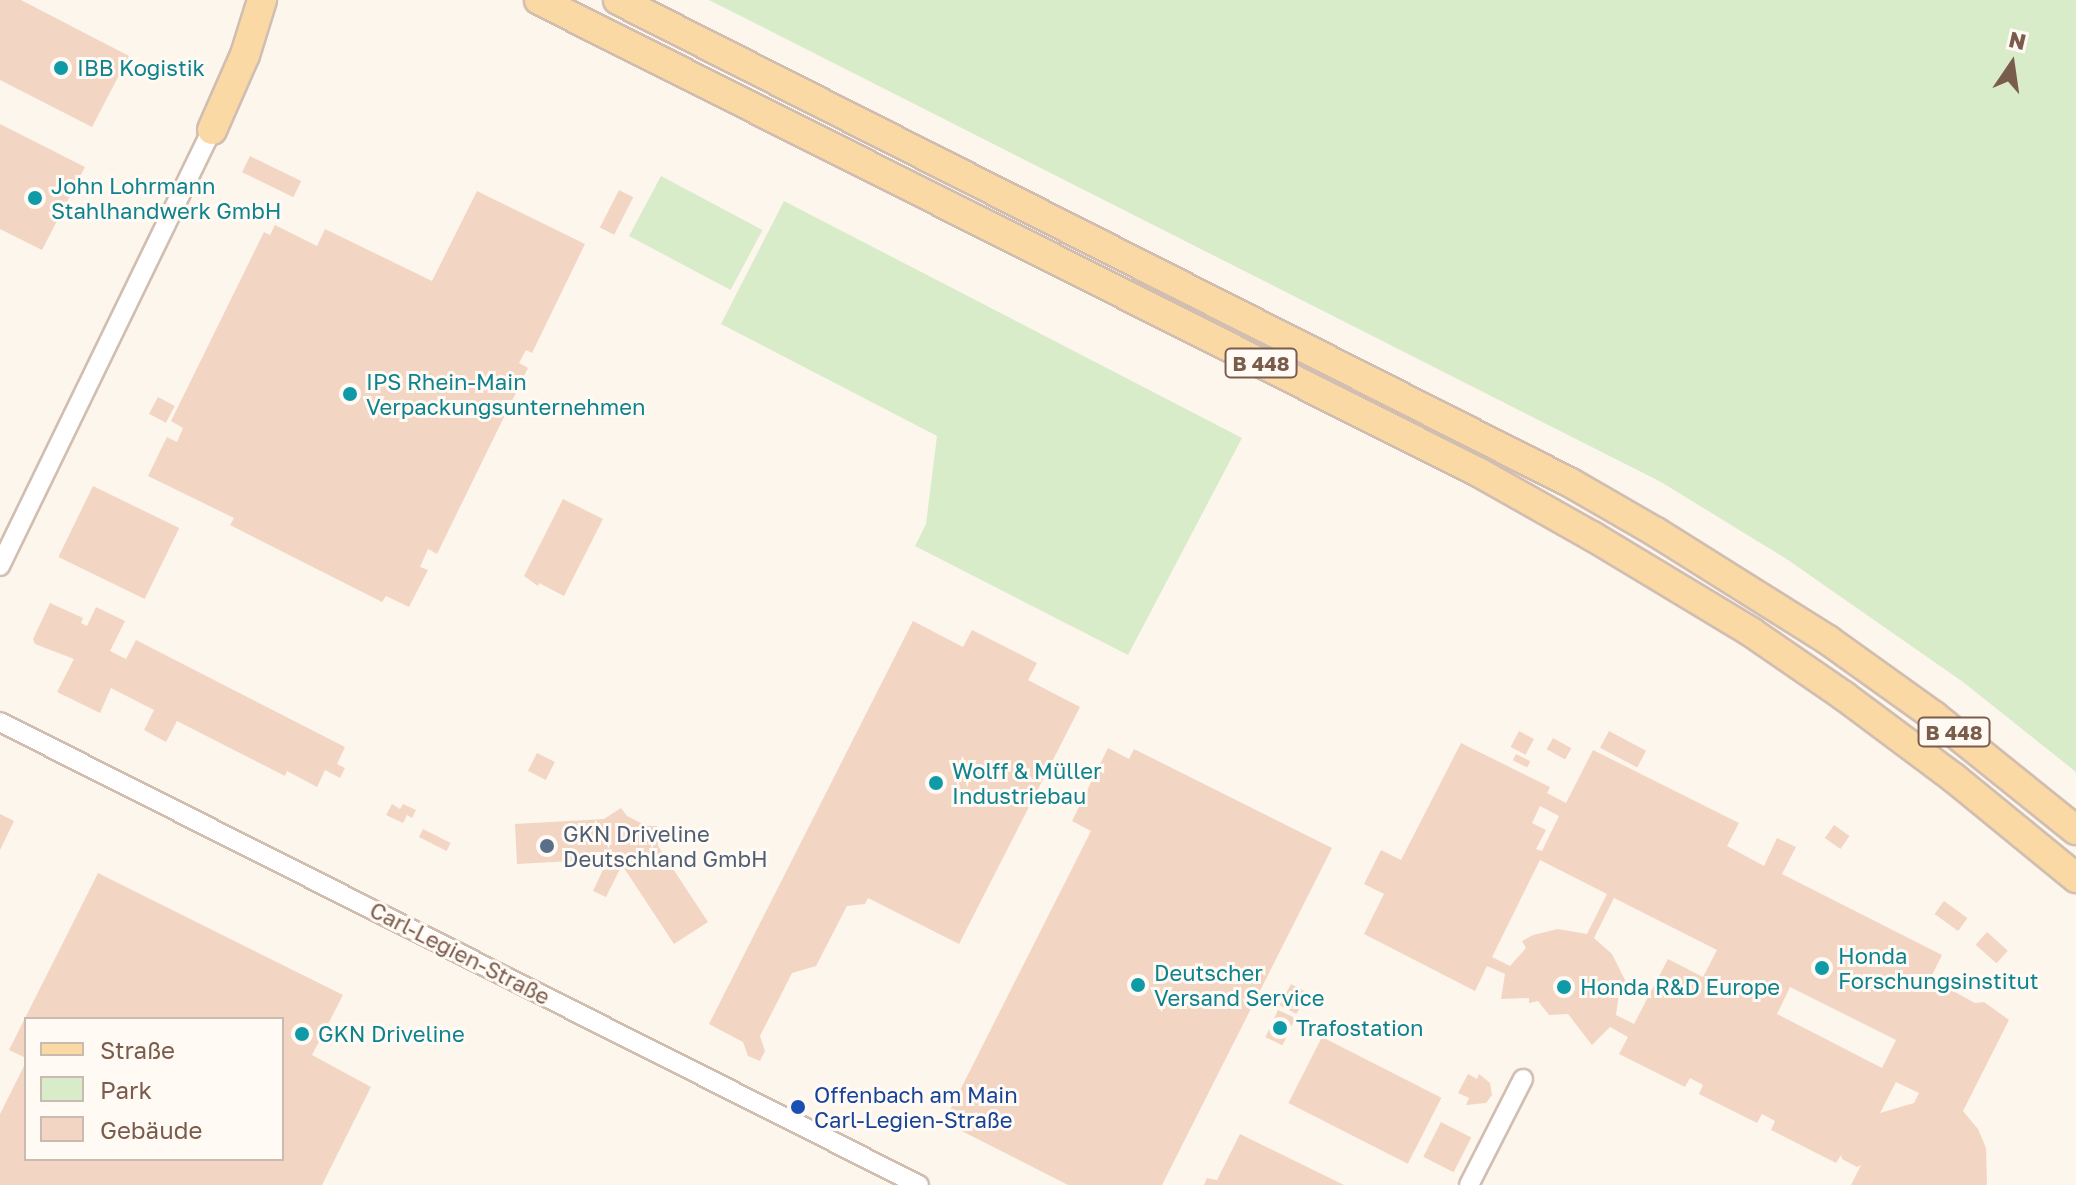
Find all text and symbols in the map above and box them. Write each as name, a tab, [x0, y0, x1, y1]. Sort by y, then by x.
north arrow	[1972, 24, 2052, 104]
text: N	[2006, 25, 2029, 55]
place label: IBB Kogistik	[77, 55, 205, 81]
marker: IBB Kogistik	[52, 59, 70, 77]
place label: John Lohrmann Stahlhandwerk GmbH	[51, 172, 282, 224]
marker: John Lohrmann Stahlhandwerk GmbH	[26, 189, 44, 207]
road number: B 448	[1223, 347, 1299, 379]
place label: IPS Rhein-Main Verpackungsunternehmen	[366, 368, 646, 420]
marker: IPS Rhein-Main Verpackungsunternehmen	[341, 385, 359, 403]
road number: B 448	[1916, 716, 1992, 748]
place label: Wolff & Müller Industriebau	[952, 757, 1101, 808]
marker: Wolff & Müller Industriebau	[927, 774, 945, 792]
place label: GKN Driveline Deutschland GmbH	[563, 820, 768, 872]
marker: GKN Driveline Deutschland GmbH	[538, 837, 556, 855]
street label: Carl-Legien-Straße	[366, 896, 554, 1010]
place label: Honda Forschungsinstitut	[1838, 942, 2039, 994]
place label: Deutscher Versand Service	[1154, 959, 1324, 1010]
marker: Honda Forschungsinstitut	[1813, 959, 1831, 977]
place label: Honda R&D Europe	[1580, 974, 1780, 1000]
marker: Deutscher Versand Service	[1129, 976, 1147, 994]
marker: Honda R&D Europe	[1555, 978, 1573, 996]
place label: Trafostation	[1296, 1015, 1424, 1041]
legend	[24, 1017, 284, 1161]
marker: Trafostation	[1271, 1019, 1289, 1037]
place label: GKN Driveline	[318, 1021, 465, 1047]
marker: GKN Driveline	[293, 1025, 311, 1043]
text: Straße	[100, 1035, 175, 1064]
text: Park	[100, 1075, 152, 1104]
place label: Offenbach am Main Carl-Legien-Straße	[814, 1081, 1018, 1132]
marker: Offenbach am Main Carl-Legien-Straße	[789, 1098, 807, 1116]
text: Gebäude	[100, 1115, 202, 1144]

